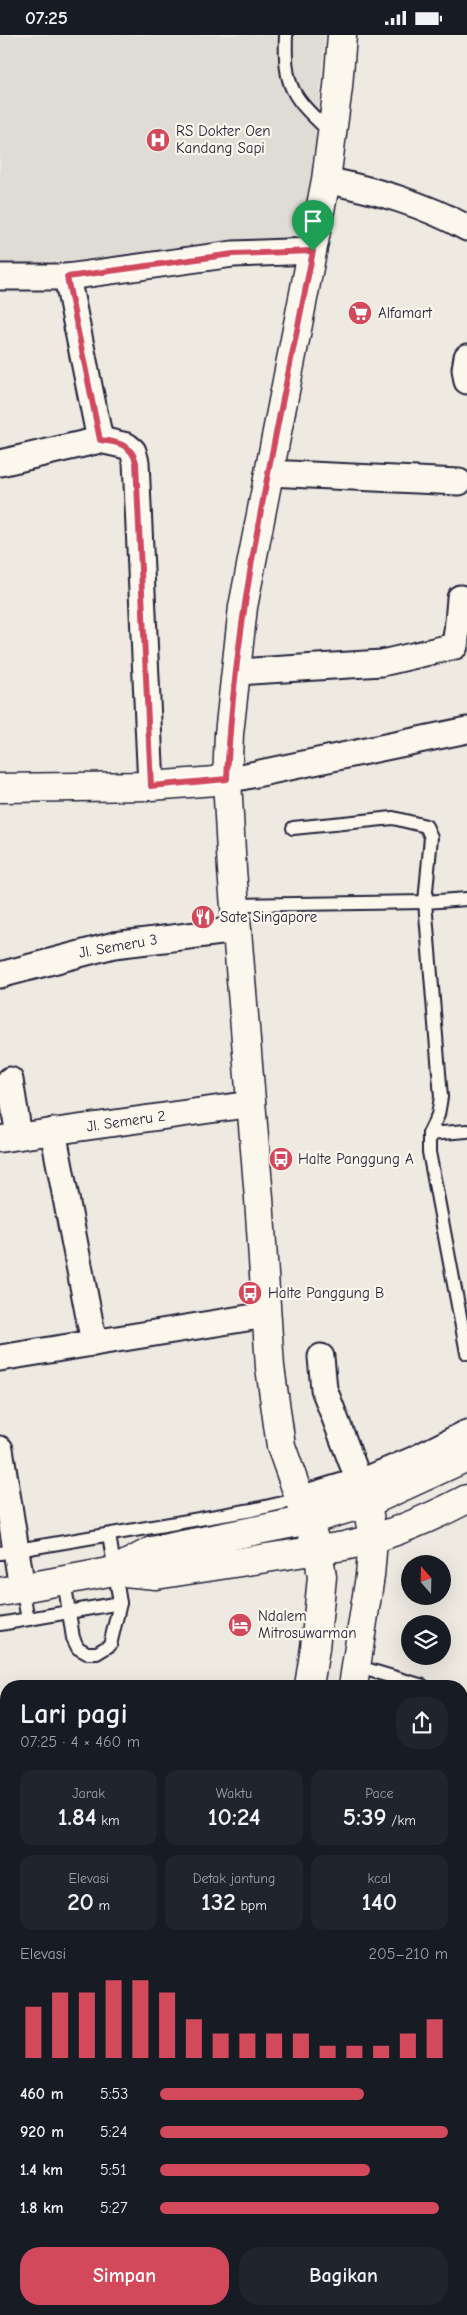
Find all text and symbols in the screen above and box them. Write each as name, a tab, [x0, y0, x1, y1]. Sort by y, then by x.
text: 07:25	[25, 7, 68, 29]
place label: RS Dokter Oen Kandang Sapi	[176, 122, 271, 157]
hospital icon: RS Dokter Oen Kandang Sapi	[145, 127, 171, 153]
pin	[292, 200, 334, 251]
icon: arrive	[299, 207, 327, 235]
supermarket icon: Alfamart	[347, 300, 373, 326]
place label: Alfamart	[378, 304, 433, 322]
restaurant icon: Sate Singapore	[190, 904, 216, 930]
place label: Sate Singapore	[220, 908, 318, 926]
street label: Jl. Semeru 3	[77, 930, 159, 962]
street label: Jl. Semeru 2	[85, 1107, 167, 1135]
bus stop icon: Halte Panggung A	[268, 1146, 294, 1172]
place label: Halte Panggung A	[298, 1150, 414, 1168]
bus stop icon: Halte Panggung B	[237, 1280, 263, 1306]
place label: Halte Panggung B	[268, 1284, 384, 1302]
north arrow	[401, 1555, 451, 1605]
map controls	[401, 1555, 451, 1665]
place label: Ndalem Mitrosuwarman	[258, 1607, 357, 1642]
hotel icon: Ndalem Mitrosuwarman	[227, 1612, 253, 1638]
button: layers	[401, 1615, 451, 1665]
button: share	[396, 1697, 448, 1749]
text: Lari pagi	[20, 1698, 128, 1730]
text: 07:25 · 4 × 460 m	[20, 1733, 140, 1751]
text: Jarak	[72, 1785, 105, 1802]
text: Waktu	[216, 1785, 252, 1802]
text: Pace	[365, 1785, 393, 1802]
text: 1.84	[58, 1802, 97, 1831]
text: 10:24	[208, 1802, 260, 1831]
text: 5:39	[343, 1802, 387, 1831]
text: km	[97, 1812, 120, 1829]
text: /km	[387, 1812, 416, 1829]
text: Elevasi	[69, 1870, 109, 1887]
text: Detak jantung	[193, 1870, 275, 1887]
text: kcal	[368, 1870, 391, 1887]
text: 20	[67, 1887, 94, 1916]
text: 132	[201, 1887, 236, 1916]
text: 140	[362, 1887, 397, 1916]
text: m	[94, 1897, 110, 1914]
text: bpm	[236, 1897, 267, 1914]
text: Elevasi	[20, 1945, 66, 1963]
text: 205–210 m	[369, 1945, 448, 1963]
text: 460 m	[20, 2085, 63, 2103]
text: 5:53	[100, 2085, 128, 2103]
text: 920 m	[20, 2123, 64, 2141]
text: 5:24	[100, 2123, 128, 2141]
text: 1.4 km	[20, 2161, 63, 2179]
text: 5:51	[100, 2161, 127, 2179]
text: 1.8 km	[20, 2199, 64, 2217]
text: 5:27	[100, 2199, 127, 2217]
button: Simpan	[20, 2247, 229, 2305]
button: Bagikan	[239, 2247, 448, 2305]

